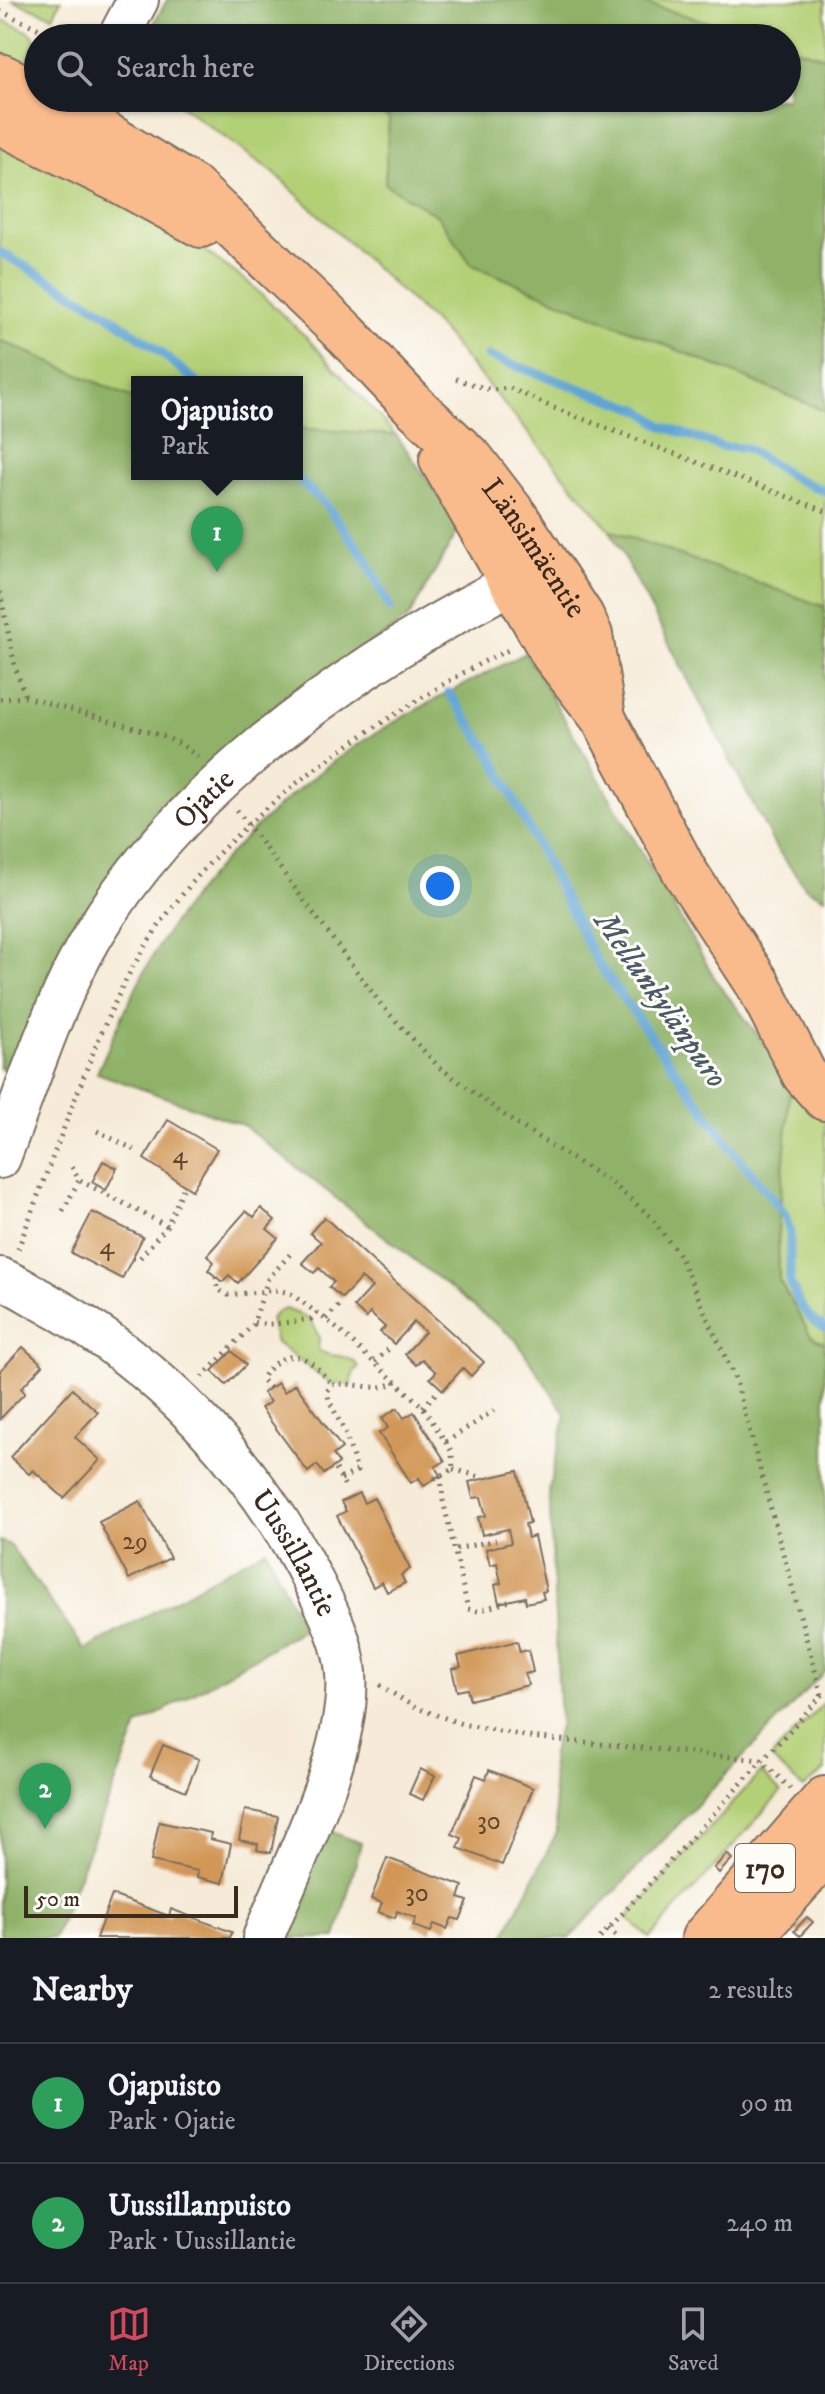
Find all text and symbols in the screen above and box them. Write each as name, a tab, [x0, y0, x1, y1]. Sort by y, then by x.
search box	[24, 24, 801, 112]
icon: search	[52, 46, 96, 90]
text: Search here	[116, 50, 255, 87]
popup	[131, 376, 303, 480]
text: Ojapuisto	[161, 393, 273, 430]
text: Park	[161, 430, 209, 463]
street label: Länsimäentie	[473, 471, 594, 625]
pin: 1	[191, 506, 243, 572]
street label: Ojatie	[166, 761, 243, 837]
your location	[420, 866, 460, 906]
water label: Mellunkylänpuro	[584, 903, 736, 1096]
house number: 4	[173, 1139, 189, 1172]
house number: 4	[100, 1230, 116, 1263]
street label: Uussillantie	[242, 1483, 345, 1623]
house number: 29	[122, 1525, 148, 1558]
pin: 2	[19, 1763, 71, 1829]
house number: 30	[477, 1805, 501, 1838]
road number: 170	[735, 1844, 795, 1892]
house number: 30	[405, 1877, 429, 1910]
scale bar	[24, 1882, 238, 1918]
text: 50 m	[36, 1886, 80, 1913]
text: Nearby	[32, 1969, 133, 2011]
text: 2 results	[708, 1974, 793, 2007]
text: Ojapuisto	[108, 2068, 221, 2105]
text: 1	[53, 2087, 63, 2120]
text: 90 m	[741, 2087, 793, 2120]
text: Park · Ojatie	[108, 2105, 236, 2138]
text: Uussillanpuisto	[108, 2188, 291, 2225]
text: 2	[52, 2207, 64, 2240]
text: 240 m	[726, 2207, 793, 2240]
text: Park · Uussillantie	[108, 2225, 296, 2258]
tab: Map	[107, 2302, 151, 2377]
tab: Directions	[364, 2302, 455, 2377]
tab: Saved	[668, 2302, 718, 2377]

